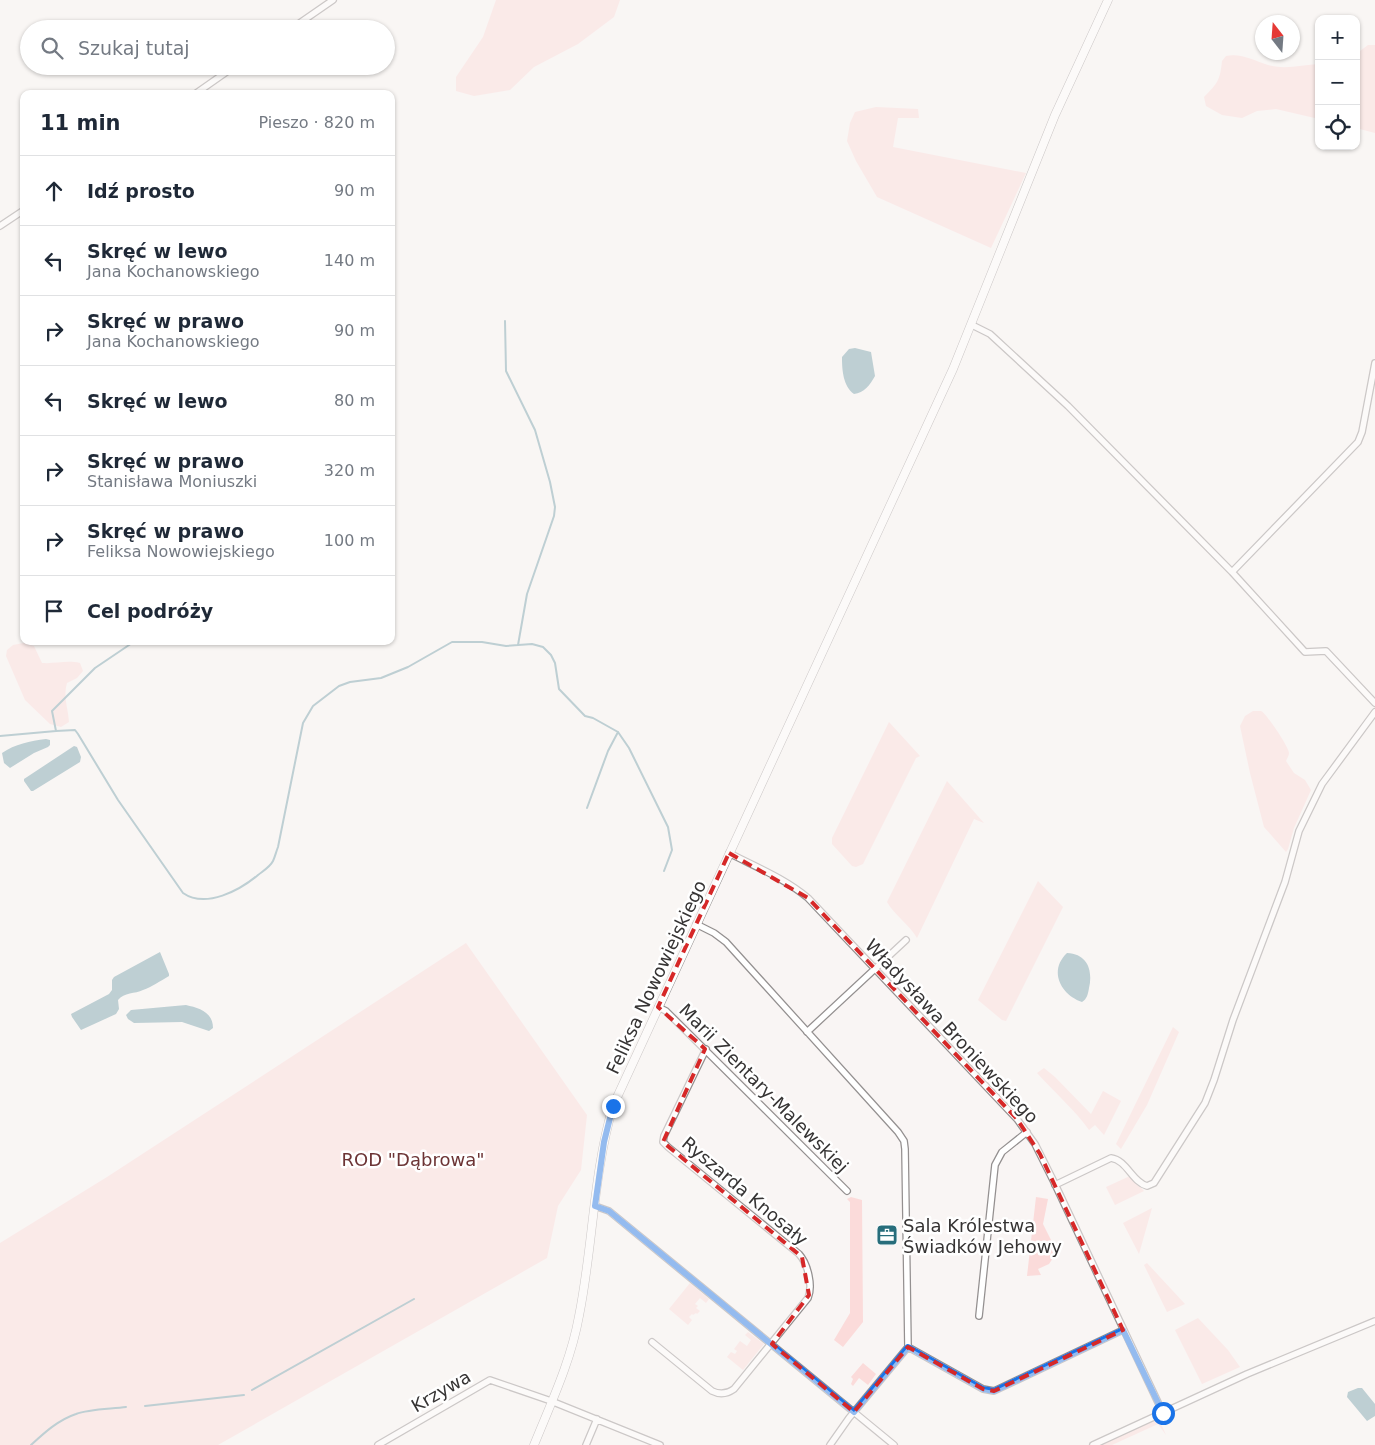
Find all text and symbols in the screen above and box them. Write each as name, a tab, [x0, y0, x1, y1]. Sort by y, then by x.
north arrow	[1255, 15, 1300, 60]
map controls	[1315, 15, 1360, 150]
button: +	[1315, 15, 1360, 60]
search box	[20, 20, 395, 75]
icon: search	[38, 34, 66, 62]
text: Szukaj tutaj	[78, 37, 190, 59]
button: −	[1315, 60, 1360, 105]
button: locate	[1315, 105, 1360, 150]
text: 11 min	[40, 111, 121, 135]
text: Pieszo · 820 m	[258, 113, 375, 132]
icon: ahead	[40, 177, 68, 205]
text: Idź prosto	[87, 180, 195, 202]
text: 90 m	[334, 181, 375, 200]
text: Skręć w lewo	[87, 240, 228, 262]
icon: left	[40, 247, 68, 275]
text: 140 m	[324, 251, 375, 270]
text: Jana Kochanowskiego	[87, 262, 260, 281]
text: Skręć w prawo	[87, 310, 244, 332]
icon: right	[40, 317, 68, 345]
text: 90 m	[334, 321, 375, 340]
text: Jana Kochanowskiego	[87, 332, 260, 351]
icon: left	[40, 387, 68, 415]
text: Skręć w lewo	[87, 390, 228, 412]
text: 80 m	[334, 391, 375, 410]
text: Skręć w prawo	[87, 450, 244, 472]
icon: right	[40, 457, 68, 485]
text: 320 m	[324, 461, 375, 480]
text: Stanisława Moniuszki	[87, 472, 257, 491]
text: Skręć w prawo	[87, 520, 244, 542]
icon: right	[40, 527, 68, 555]
text: 100 m	[324, 531, 375, 550]
text: Feliksa Nowowiejskiego	[87, 542, 275, 561]
icon: arrive	[40, 597, 68, 625]
text: Cel podróży	[87, 600, 213, 622]
street label: Feliksa Nowowiejskiego	[602, 877, 710, 1077]
street label: Władysława Broniewskiego	[861, 935, 1043, 1127]
street label: Marii Zientary-Malewskiej	[675, 999, 853, 1177]
route end	[602, 1095, 625, 1118]
street label: Ryszarda Knosały	[678, 1132, 812, 1250]
park label: ROD "Dąbrowa"	[342, 1149, 484, 1170]
place label: Sala Królestwa Świadków Jehowy	[903, 1215, 1062, 1257]
office icon: Sala Królestwa Świadków Jehowy	[875, 1223, 899, 1247]
street label: Krzywa	[408, 1366, 474, 1416]
route start	[1152, 1402, 1175, 1425]

